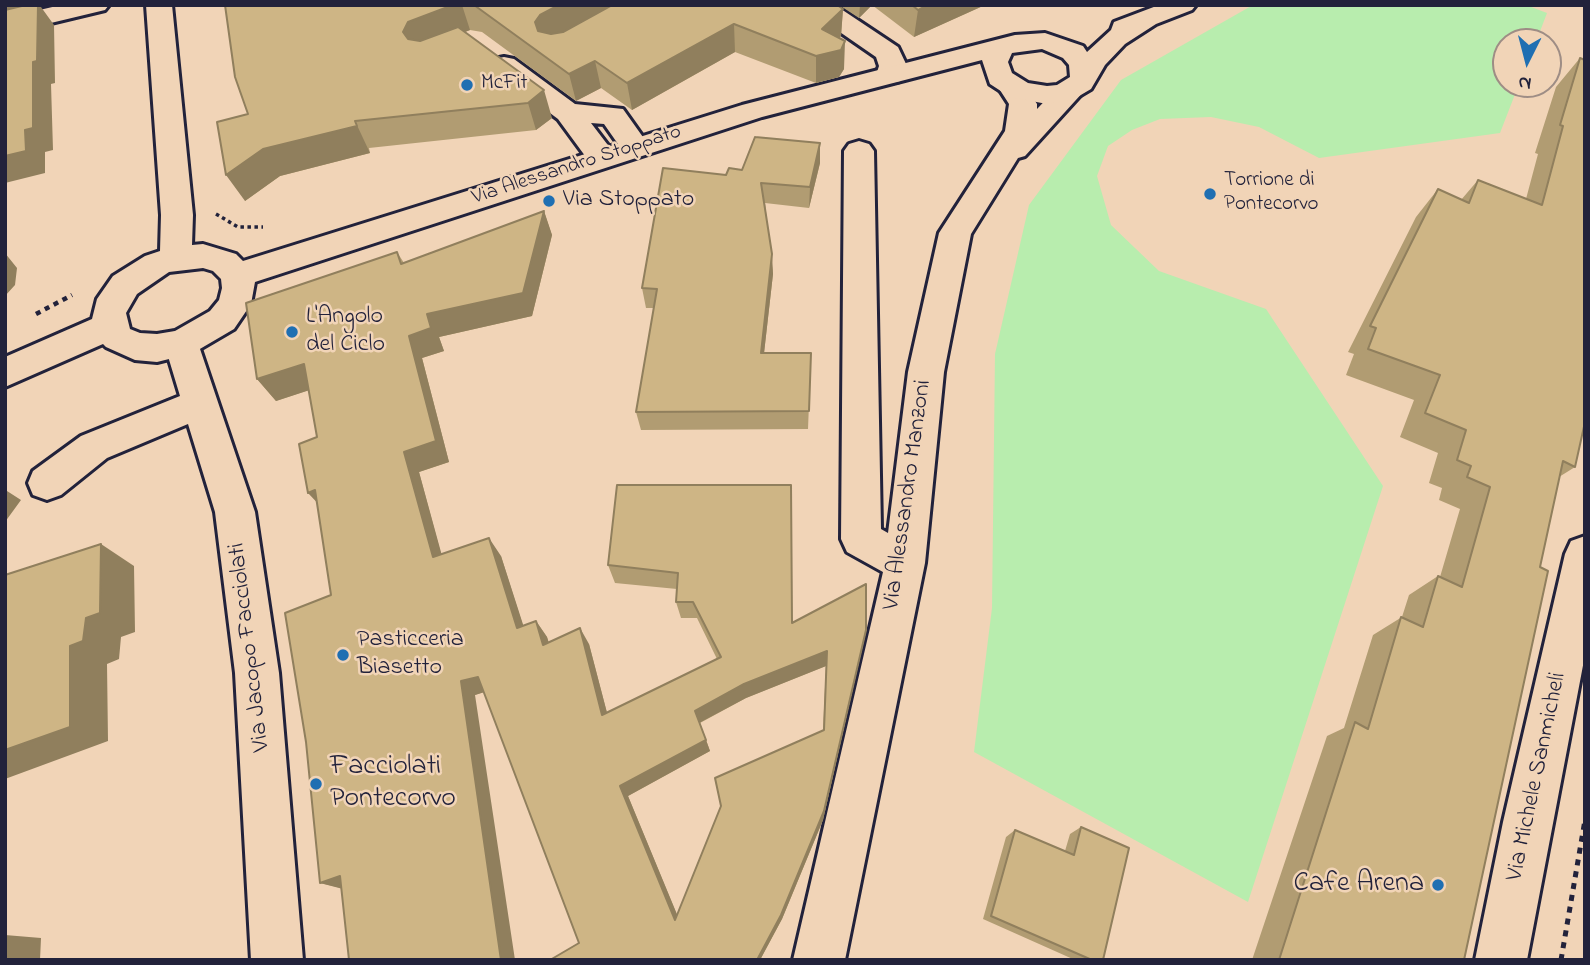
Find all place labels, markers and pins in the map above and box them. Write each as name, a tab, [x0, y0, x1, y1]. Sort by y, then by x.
place label: McFit	[481, 72, 528, 98]
marker: McFit	[459, 77, 475, 93]
place label: Torrione di Pontecorvo	[1224, 169, 1318, 219]
marker: Torrione di Pontecorvo	[1202, 186, 1218, 202]
place label: Via Stoppato	[563, 187, 694, 215]
marker: Via Stoppato	[541, 193, 557, 209]
place label: L'Angolo del Ciclo	[306, 304, 385, 360]
marker: L'Angolo del Ciclo	[284, 324, 300, 340]
place label: Pasticceria Biasetto	[357, 627, 464, 683]
marker: Pasticceria Biasetto	[335, 647, 351, 663]
place label: Facciolati Pontecorvo	[330, 751, 456, 817]
marker: Facciolati Pontecorvo	[308, 776, 324, 792]
place label: Cafe Arena	[1294, 868, 1424, 902]
marker: Cafe Arena	[1430, 877, 1446, 893]

